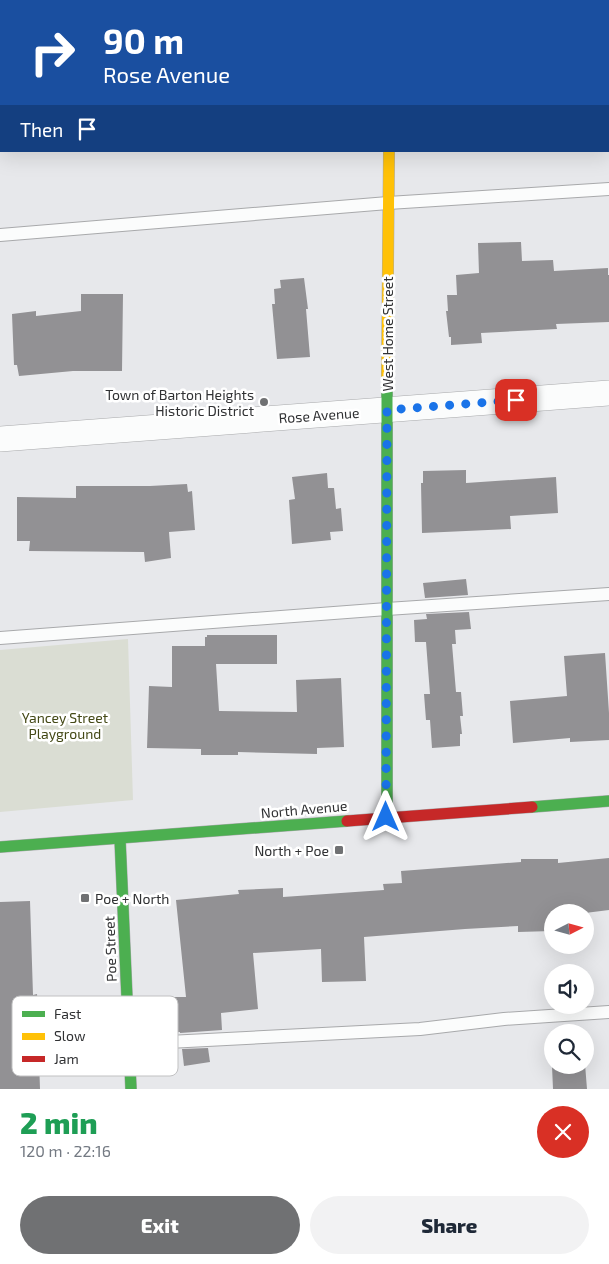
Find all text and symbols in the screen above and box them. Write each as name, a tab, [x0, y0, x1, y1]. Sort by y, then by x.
text: 90 m	[103, 19, 184, 61]
icon: right	[20, 20, 85, 85]
text: Rose Avenue	[103, 61, 230, 87]
icon: arrive	[73, 115, 101, 143]
text: Then	[20, 118, 63, 141]
street label: West Home Street	[379, 276, 396, 392]
pin	[495, 379, 537, 421]
place label: Town of Barton Heights Historic District	[105, 386, 254, 419]
icon: arrive	[502, 386, 530, 414]
marker: Town of Barton Heights Historic District	[258, 396, 270, 408]
street label: Rose Avenue	[278, 404, 360, 426]
park label: Yancey Street Playground	[22, 709, 108, 742]
position arrow	[359, 790, 411, 842]
street label: North Avenue	[260, 797, 348, 821]
place label: North + Poe	[254, 842, 329, 859]
marker: North + Poe	[333, 844, 345, 856]
place label: Poe + North	[95, 890, 170, 907]
marker: Poe + North	[79, 892, 91, 904]
north arrow	[544, 904, 594, 954]
map controls	[544, 904, 594, 1074]
street label: Poe Street	[100, 916, 120, 982]
button: sound	[544, 964, 594, 1014]
legend	[12, 996, 178, 1076]
text: Fast	[54, 1005, 81, 1022]
button: search	[544, 1024, 594, 1074]
text: Slow	[54, 1027, 86, 1044]
text: Jam	[54, 1050, 79, 1067]
text: 2 min	[20, 1104, 98, 1140]
button: close	[537, 1106, 589, 1158]
text: 120 m · 22:16	[20, 1141, 111, 1160]
button: Exit	[20, 1196, 300, 1254]
button: Share	[310, 1196, 589, 1254]

